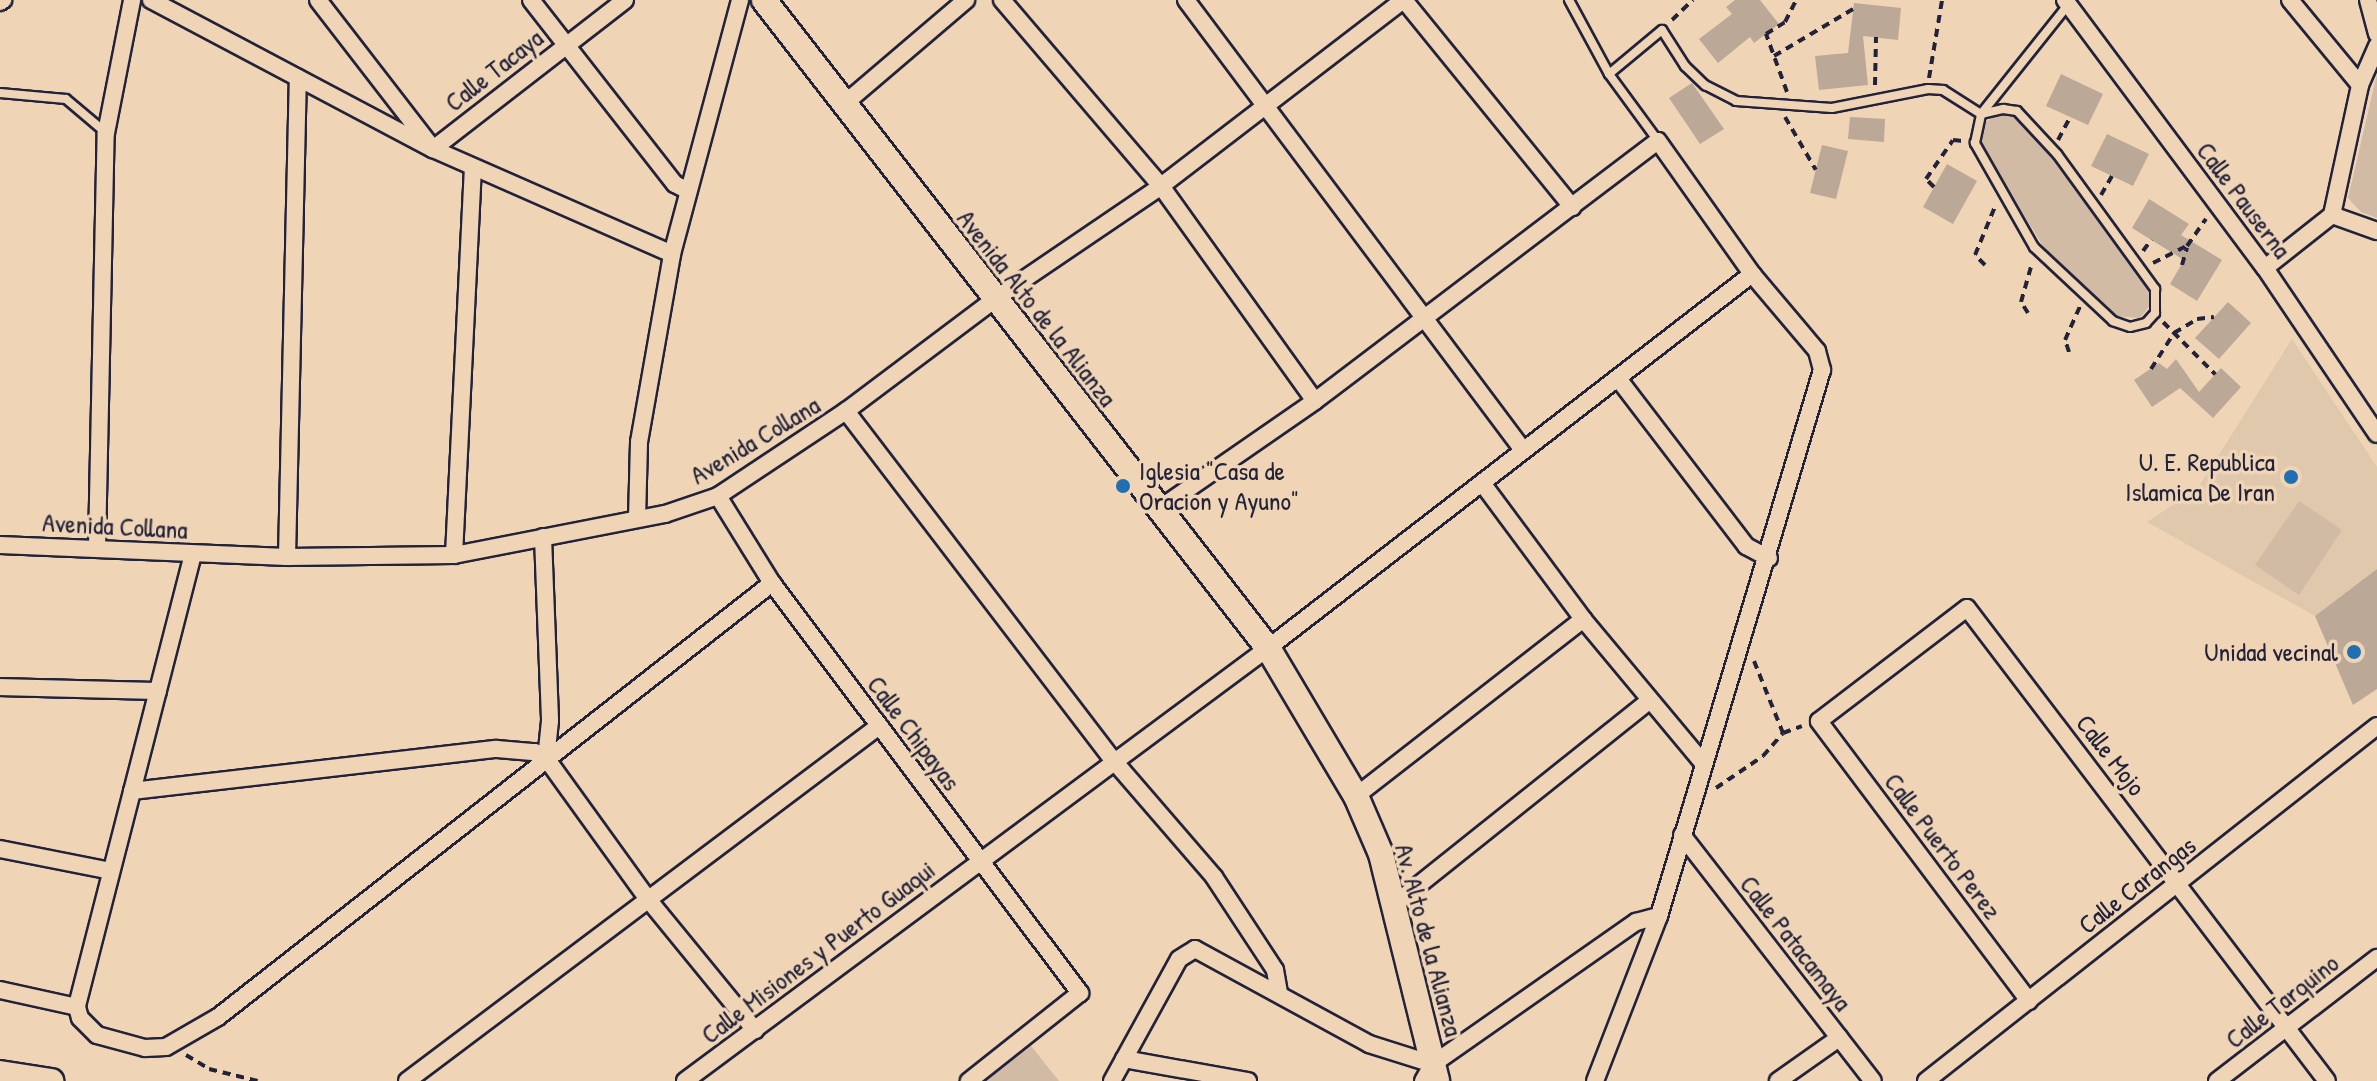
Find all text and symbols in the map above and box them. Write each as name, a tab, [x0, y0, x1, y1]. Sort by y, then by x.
street label: Calle Tacaya	[439, 22, 549, 118]
street label: Calle Pauserna	[2190, 136, 2298, 264]
street label: Avenida Alto de la Alianza	[951, 204, 1123, 412]
street label: Avenida Collana	[685, 389, 825, 491]
place label: U. E. Republica Islamica De Iran	[2125, 446, 2275, 508]
place label: Iglesia "Casa de Oracion y Ayuno"	[1139, 455, 1299, 516]
marker: U. E. Republica Islamica De Iran	[2282, 468, 2300, 486]
marker: Iglesia "Casa de Oracion y Ayuno"	[1114, 477, 1132, 495]
street label: Avenida Collana	[42, 507, 188, 545]
place label: Unidad vecinal	[2204, 636, 2338, 668]
marker: Unidad vecinal	[2345, 643, 2363, 661]
street label: Calle Chipayas	[861, 670, 967, 796]
street label: Calle Mojo	[2070, 708, 2152, 802]
street label: Calle Puerto Perez	[1878, 767, 2008, 925]
street label: Calle Carangas	[2072, 830, 2202, 940]
street label: Av. Alto de la Alianza	[1388, 840, 1470, 1040]
street label: Calle Misiones y Puerto Guaqui	[695, 854, 941, 1050]
street label: Calle Patacamaya	[1733, 869, 1859, 1017]
street label: Calle Tarquino	[2219, 947, 2345, 1055]

